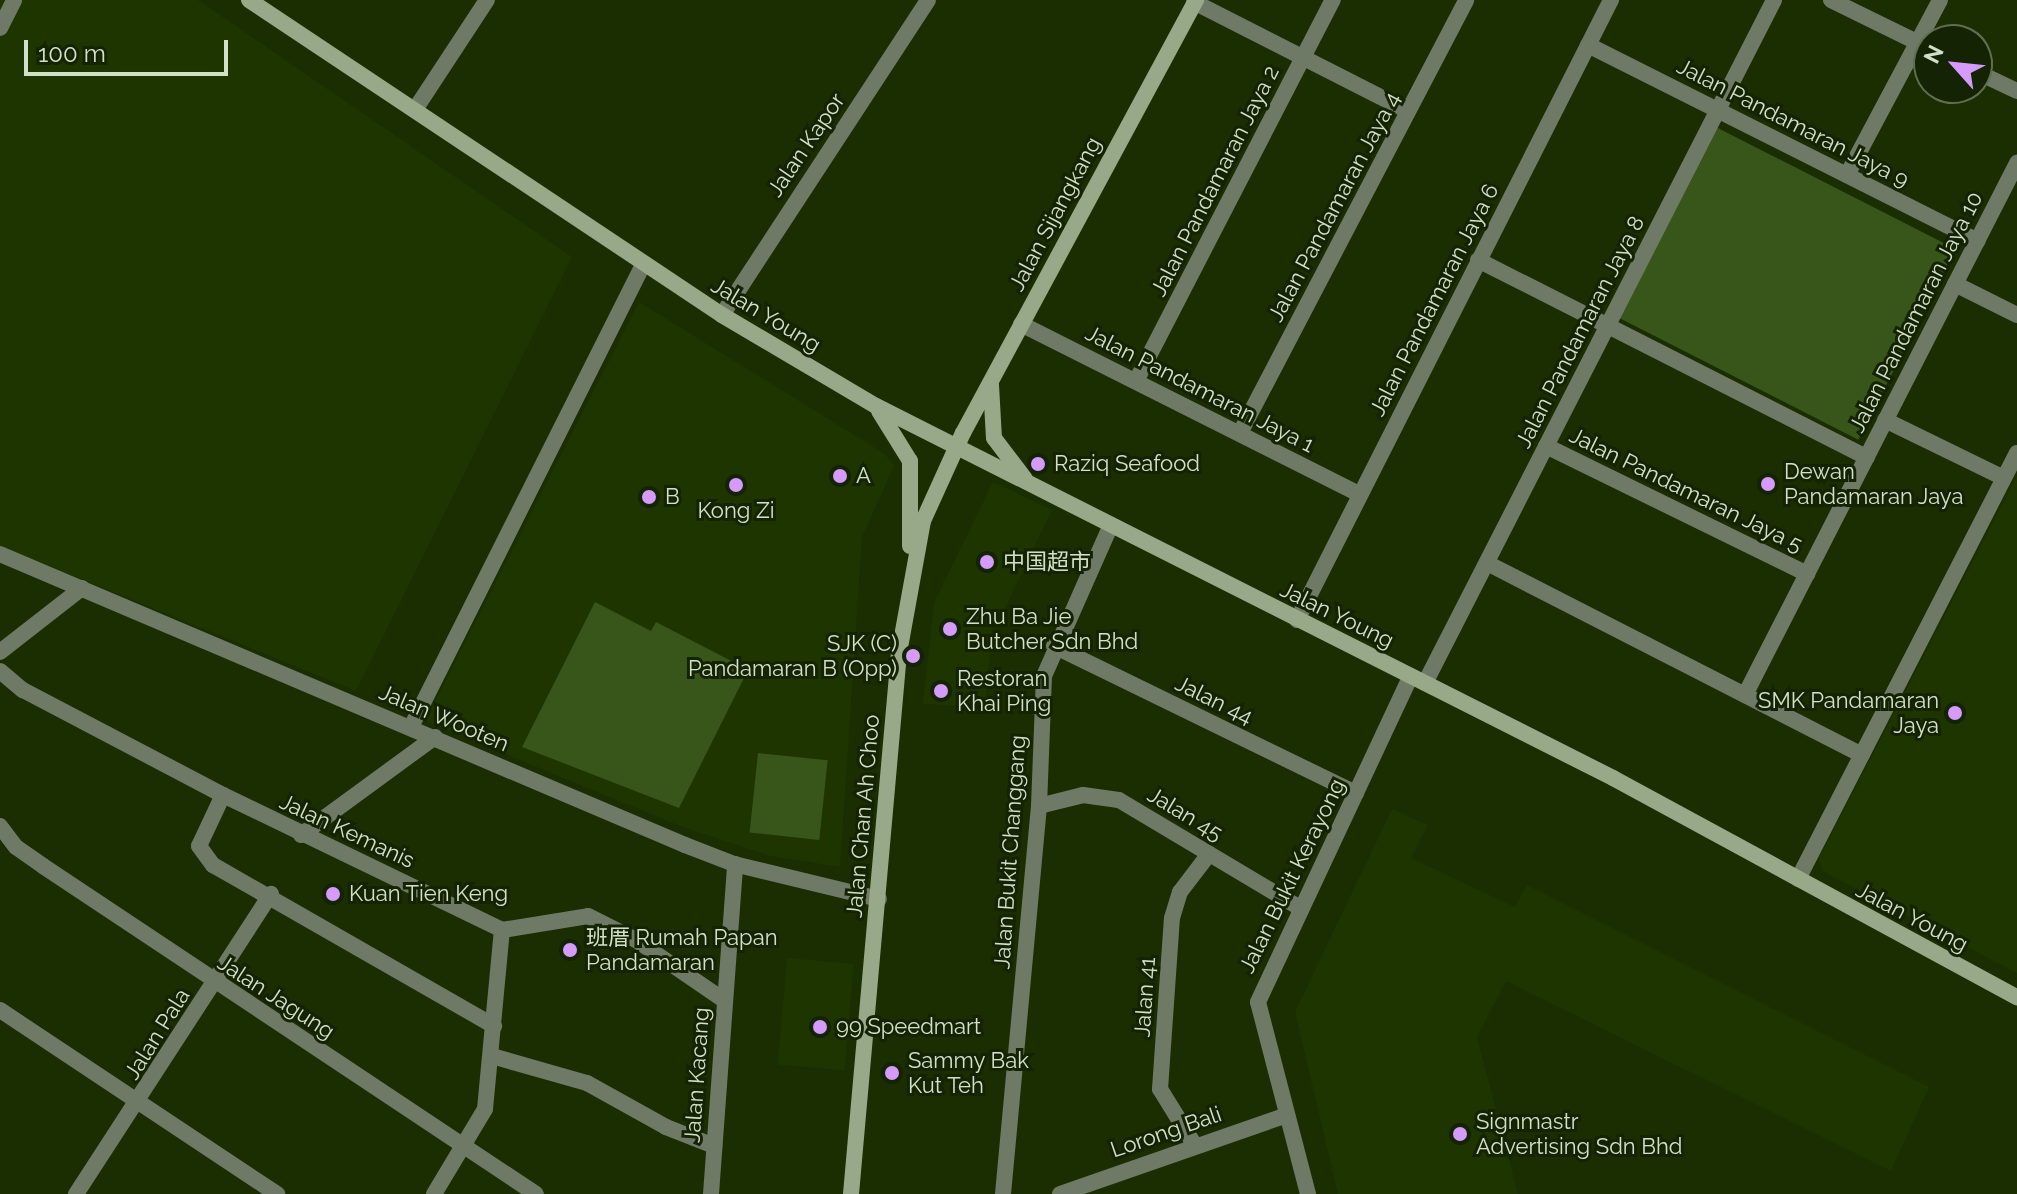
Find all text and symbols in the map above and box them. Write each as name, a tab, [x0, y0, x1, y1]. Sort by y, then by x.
scale bar	[28, 24, 232, 74]
north arrow	[1913, 24, 1993, 104]
text: 100 m	[38, 39, 106, 68]
text: N	[1918, 41, 1949, 67]
street label: Jalan Pandamaran Jaya 9	[1672, 53, 1914, 193]
street label: Jalan Pandamaran Jaya 2	[1145, 61, 1285, 301]
street label: Jalan Kapor	[762, 88, 850, 202]
street label: Jalan Pandamaran Jaya 4	[1262, 88, 1406, 326]
street label: Jalan Sijangkang	[1003, 133, 1107, 295]
street label: Jalan Pandamaran Jaya 6	[1364, 179, 1504, 421]
street label: Jalan Pandamaran Jaya 10	[1844, 187, 1988, 437]
street label: Jalan Pandamaran Jaya 8	[1510, 211, 1650, 453]
street label: Jalan Young	[706, 272, 826, 358]
street label: Jalan Pandamaran Jaya 1	[1081, 320, 1319, 458]
street label: Jalan Pandamaran Jaya 5	[1565, 422, 1807, 558]
place label: Raziq Seafood	[1054, 451, 1200, 477]
marker: Raziq Seafood	[1029, 455, 1047, 473]
place label: Dewan Pandamaran Jaya	[1784, 458, 1964, 510]
place label: A	[856, 463, 871, 489]
marker: A	[831, 467, 849, 485]
marker: Dewan Pandamaran Jaya	[1759, 475, 1777, 493]
marker: Kong Zi	[727, 476, 745, 494]
place label: B	[665, 484, 680, 510]
marker: B	[640, 488, 658, 506]
place label: Kong Zi	[697, 498, 775, 524]
place label: 中国超市	[1003, 549, 1091, 575]
marker: 中国超市	[978, 553, 996, 571]
street label: Jalan Young	[1276, 576, 1398, 654]
place label: Zhu Ba Jie Butcher Sdn Bhd	[966, 603, 1139, 654]
marker: Zhu Ba Jie Butcher Sdn Bhd	[941, 620, 959, 638]
place label: SJK (C) Pandamaran B (Opp)	[688, 630, 897, 682]
marker: SJK (C) Pandamaran B (Opp)	[904, 647, 922, 665]
place label: Restoran Khai Ping	[957, 665, 1051, 716]
street label: Jalan 44	[1171, 670, 1257, 730]
street label: Jalan Wooten	[375, 679, 513, 757]
marker: Restoran Khai Ping	[932, 682, 950, 700]
place label: SMK Pandamaran Jaya	[1758, 687, 1939, 738]
marker: SMK Pandamaran Jaya	[1946, 704, 1964, 722]
street label: Jalan Chan Ah Choo	[841, 713, 885, 919]
street label: Jalan Bukit Changgang	[989, 734, 1031, 970]
street label: Jalan Bukit Kerayong	[1234, 775, 1350, 977]
street label: Jalan 45	[1143, 781, 1227, 847]
street label: Jalan Kemanis	[275, 788, 419, 874]
street label: Jalan Young	[1851, 876, 1973, 958]
place label: Kuan Tien Keng	[349, 881, 509, 907]
marker: Kuan Tien Keng	[324, 885, 342, 903]
place label: 班厝 Rumah Papan Pandamaran	[586, 924, 777, 976]
marker: 班厝 Rumah Papan Pandamaran	[561, 941, 579, 959]
street label: Jalan Jagung	[213, 949, 339, 1045]
street label: Jalan 41	[1129, 956, 1161, 1038]
street label: Jalan Pala	[119, 984, 195, 1084]
street label: Jalan Kacang	[679, 1007, 715, 1143]
place label: 99 Speedmart	[836, 1014, 981, 1040]
marker: 99 Speedmart	[811, 1018, 829, 1036]
place label: Sammy Bak Kut Teh	[908, 1047, 1029, 1098]
marker: Sammy Bak Kut Teh	[883, 1064, 901, 1082]
street label: Lorong Bali	[1107, 1101, 1225, 1163]
place label: Signmastr Advertising Sdn Bhd	[1476, 1108, 1682, 1160]
marker: Signmastr Advertising Sdn Bhd	[1451, 1125, 1469, 1143]

